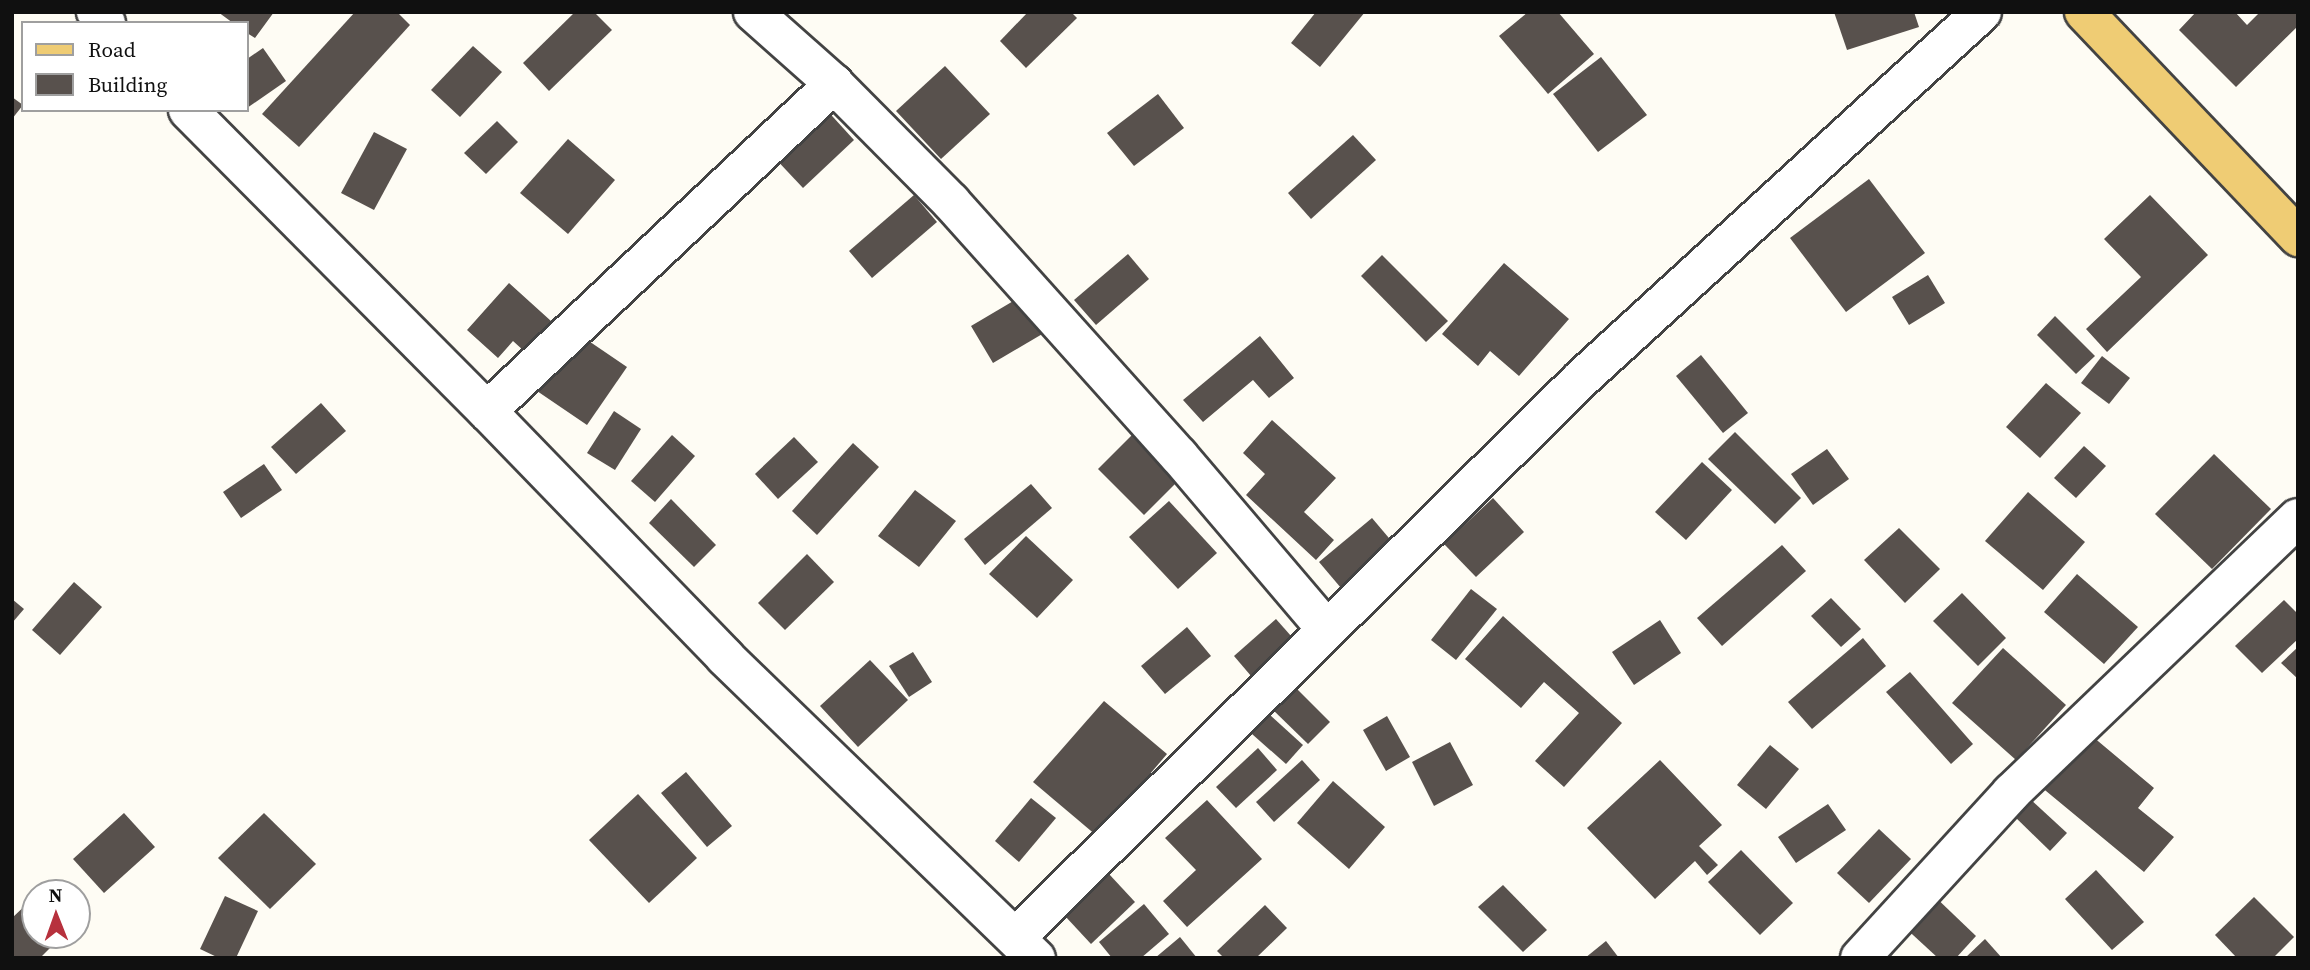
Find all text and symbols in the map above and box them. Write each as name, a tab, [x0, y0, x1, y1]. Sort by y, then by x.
legend	[21, 21, 248, 112]
text: Road	[88, 35, 136, 64]
text: Building	[88, 70, 167, 99]
north arrow	[21, 879, 91, 949]
text: N	[49, 882, 63, 908]

